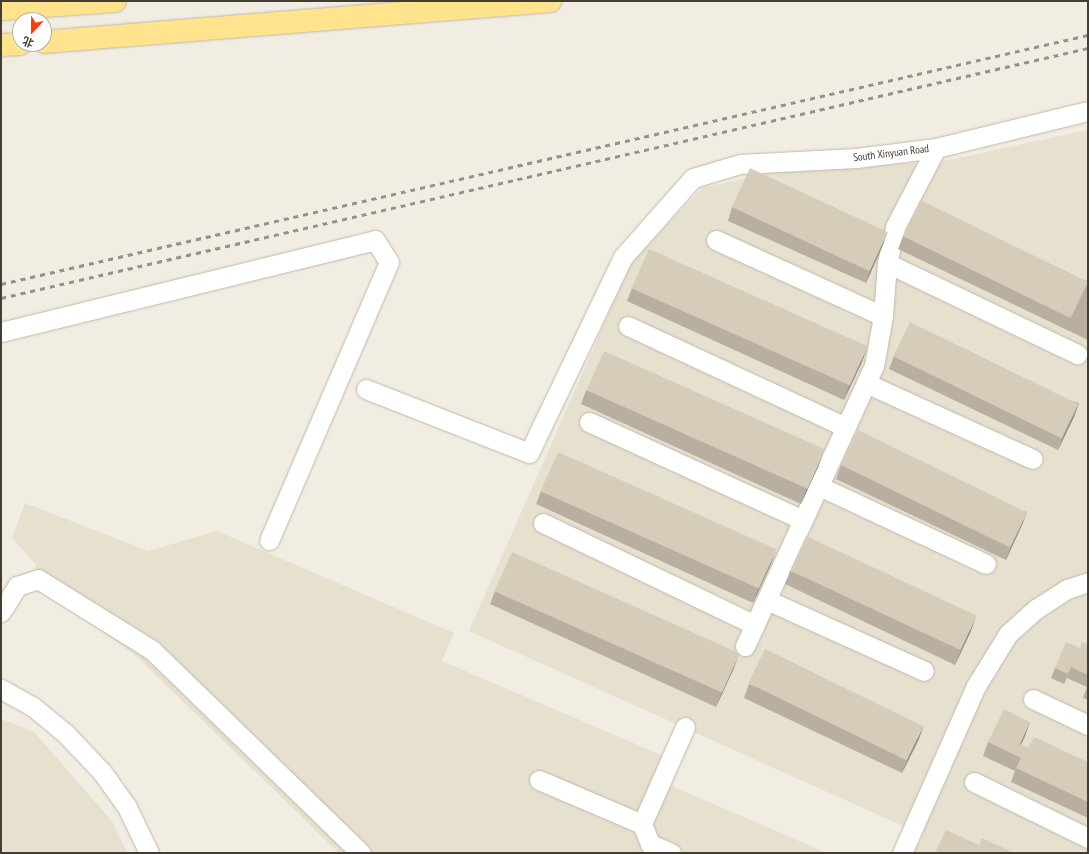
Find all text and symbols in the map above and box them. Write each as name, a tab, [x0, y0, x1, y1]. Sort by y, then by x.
north arrow	[12, 12, 52, 52]
text: 北	[20, 34, 36, 51]
street label: South Xinyuan Road	[852, 142, 930, 164]

